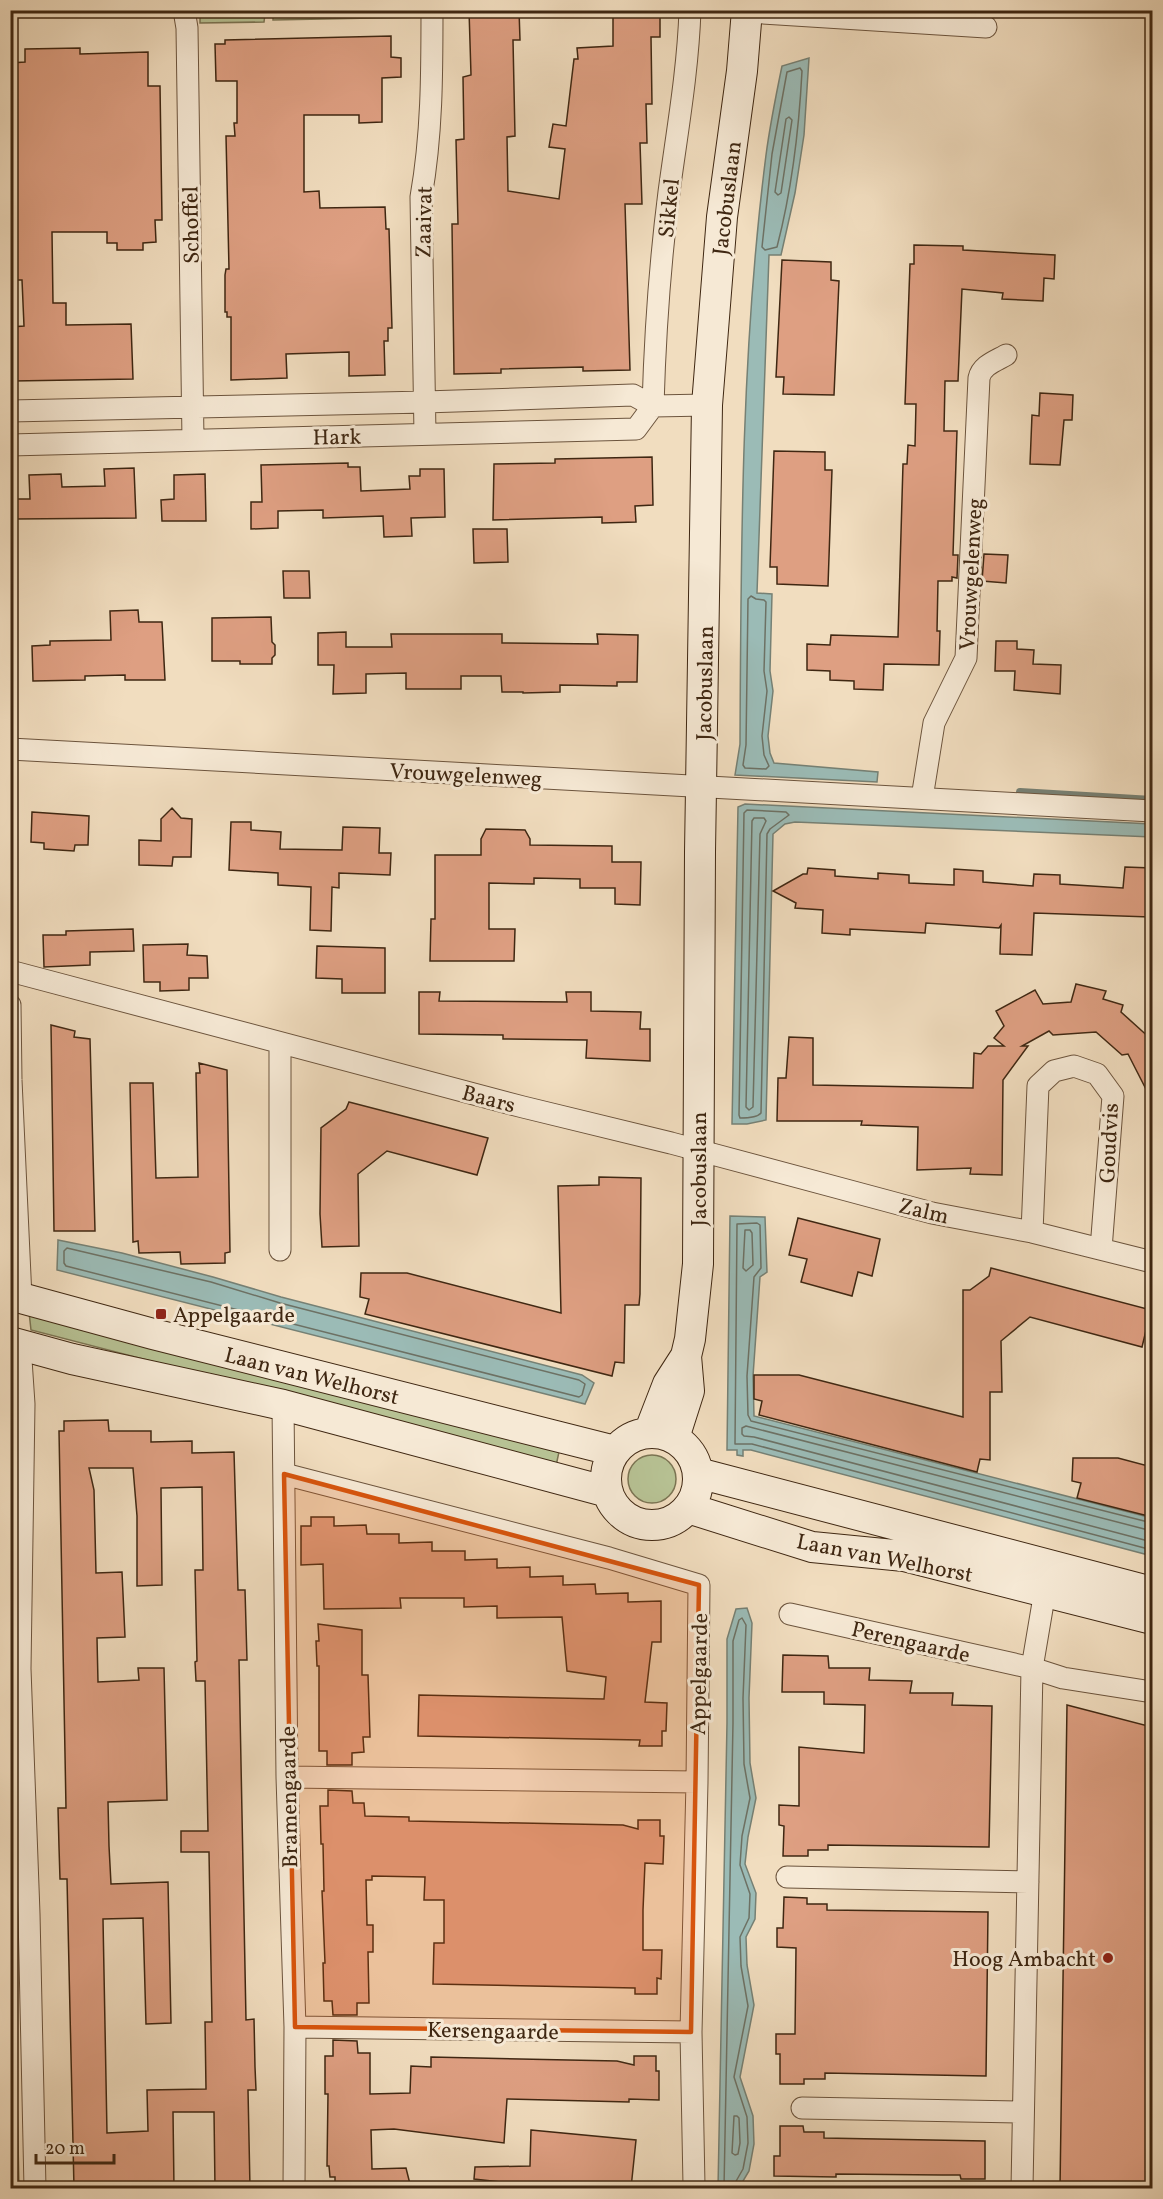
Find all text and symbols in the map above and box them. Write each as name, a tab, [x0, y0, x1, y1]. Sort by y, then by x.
street label: Jacobuslaan	[706, 139, 751, 257]
street label: Sikkel	[652, 177, 689, 239]
street label: Zaaivat	[409, 185, 442, 259]
street label: Schoffel	[176, 186, 209, 264]
street label: Hark	[312, 423, 362, 454]
street label: Vrouwgelenweg	[953, 497, 992, 651]
street label: Jacobuslaan	[690, 625, 723, 741]
street label: Vrouwgelenweg	[389, 757, 543, 796]
street label: Baars	[458, 1078, 519, 1122]
street label: Goudvis	[1093, 1102, 1128, 1184]
street label: Jacobuslaan	[685, 1112, 716, 1227]
street label: Zalm	[895, 1192, 952, 1233]
place label: Appelgaarde	[173, 1301, 295, 1332]
marker: Appelgaarde	[154, 1307, 168, 1321]
street label: Laan van Welhorst	[221, 1341, 402, 1414]
street label: Laan van Welhorst	[794, 1527, 976, 1592]
street label: Appelgaarde	[684, 1613, 717, 1735]
street label: Perengaarde	[848, 1615, 973, 1672]
street label: Bramengaarde	[274, 1726, 307, 1868]
place label: Hoog Ambacht	[952, 1945, 1096, 1976]
marker: Hoog Ambacht	[1101, 1951, 1115, 1965]
street label: Kersengaarde	[427, 2016, 559, 2049]
scale bar	[36, 2127, 114, 2165]
text: 20 m	[45, 2137, 85, 2162]

